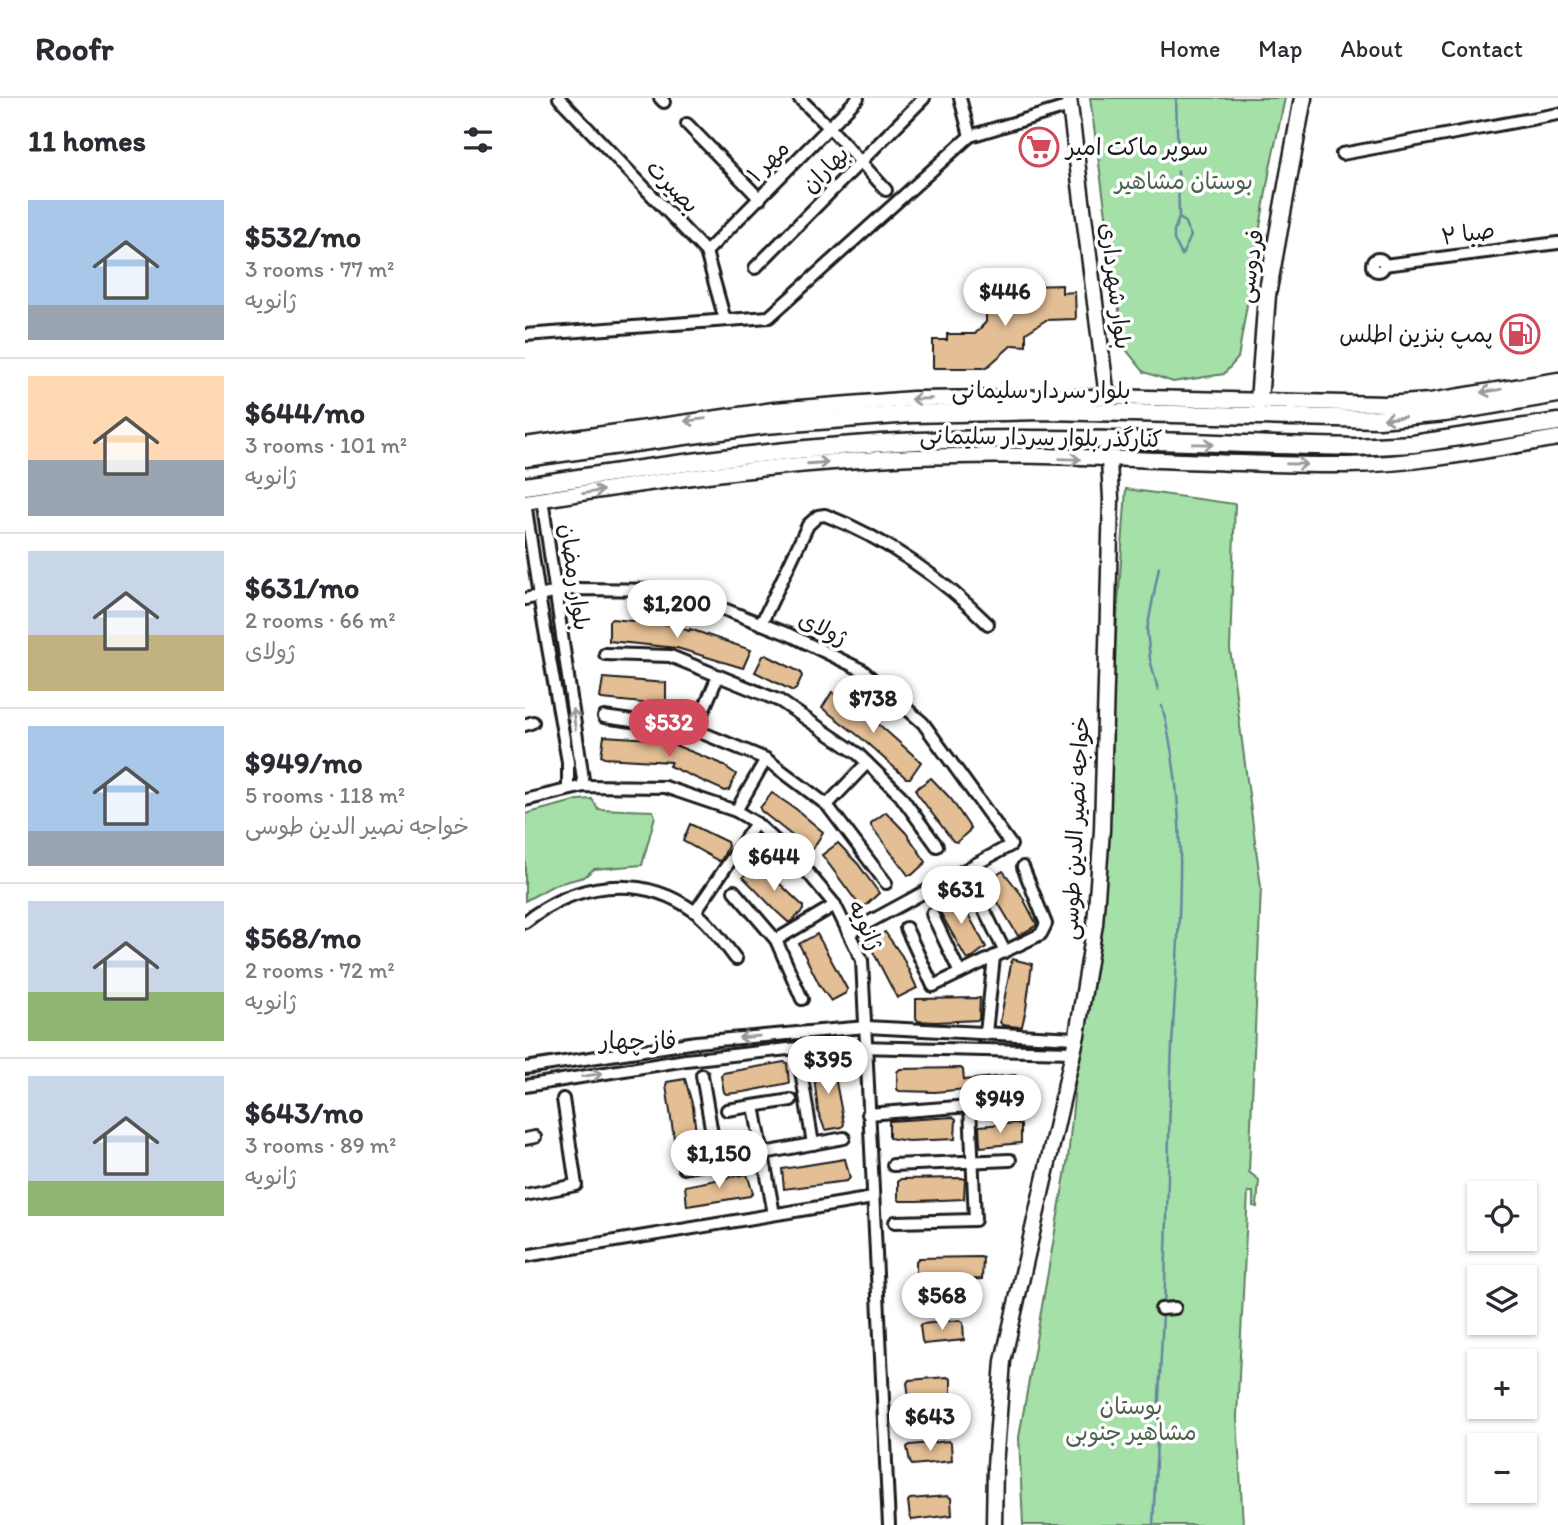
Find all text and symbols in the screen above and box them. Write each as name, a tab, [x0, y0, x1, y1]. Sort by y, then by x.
text: Roofr	[35, 29, 113, 68]
text: Home	[1160, 34, 1220, 63]
text: Map	[1258, 34, 1302, 63]
text: About	[1340, 34, 1403, 63]
text: Contact	[1441, 34, 1523, 63]
icon: filters	[459, 121, 497, 159]
text: 11 homes	[28, 122, 146, 159]
supermarket icon: سوپر ماکت امیر	[1018, 126, 1060, 168]
place label: سوپر ماکت امیر	[1064, 133, 1208, 162]
street label: مهر ۱	[741, 134, 795, 188]
street label: بهاران	[795, 139, 855, 199]
street label: بصیرت	[641, 153, 705, 219]
park label: بوستان مشاهیر	[1113, 167, 1253, 195]
street label: صبا ۲	[1440, 215, 1496, 251]
text: $532/mo	[245, 218, 361, 255]
street label: بلوار شهرداری	[1094, 221, 1138, 351]
street label: فردوسی	[1230, 227, 1271, 305]
icon: home	[84, 228, 168, 312]
text: 3 rooms · 77 m²	[245, 255, 395, 283]
pin: $446	[964, 268, 1046, 328]
text: $446	[979, 277, 1031, 305]
text: ژانویه	[245, 286, 297, 314]
fuel station icon: پمپ بنزین اطلس	[1499, 313, 1541, 355]
place label: پمپ بنزین اطلس	[1339, 320, 1493, 349]
street label: بلوار سردار سلیمانی	[951, 376, 1131, 405]
one-way arrow	[1480, 385, 1503, 398]
one-way arrow	[910, 393, 933, 406]
text: $644/mo	[245, 394, 365, 431]
icon: home	[84, 404, 168, 488]
one-way arrow	[1383, 411, 1405, 424]
one-way arrow	[684, 414, 707, 427]
street label: کنارگذر بلوار سردار سلیمانی	[919, 421, 1163, 454]
text: 3 rooms · 101 m²	[245, 431, 407, 459]
one-way arrow	[1191, 437, 1214, 450]
one-way arrow	[1058, 452, 1081, 465]
one-way arrow	[806, 457, 829, 470]
one-way arrow	[1286, 457, 1309, 470]
text: ژانویه	[245, 462, 297, 490]
one-way arrow	[581, 485, 603, 498]
street label: بلوار رمضان	[554, 522, 596, 632]
text: $631/mo	[245, 569, 359, 606]
icon: home	[84, 579, 168, 663]
pin: $1,200	[620, 580, 734, 640]
text: $1,200	[643, 589, 711, 617]
street label: ژولای	[794, 605, 852, 651]
text: 2 rooms · 66 m²	[245, 606, 396, 634]
text: ژولای	[245, 637, 296, 665]
pin: $738	[832, 676, 914, 735]
text: $738	[849, 684, 897, 712]
pin: $532	[628, 700, 710, 759]
one-way arrow	[568, 708, 581, 731]
text: $532	[645, 708, 693, 736]
street label: خواجه نصیر الدین طوسی	[1055, 715, 1096, 941]
text: $949/mo	[245, 744, 363, 781]
icon: home	[84, 754, 168, 838]
text: 5 rooms · 118 m²	[245, 781, 405, 809]
text: خواجه نصیر الدین طوسی	[245, 812, 469, 840]
pin: $644	[733, 834, 815, 893]
text: $644	[748, 842, 800, 870]
pin: $631	[920, 866, 1002, 926]
text: $631	[937, 875, 985, 903]
street label: ژانویه	[842, 896, 890, 955]
text: $568/mo	[245, 919, 361, 956]
icon: home	[84, 929, 168, 1013]
text: 2 rooms · 72 m²	[245, 956, 395, 984]
text: ژانویه	[245, 987, 297, 1015]
district label: فاز چهار	[598, 1026, 676, 1056]
one-way arrow	[739, 1031, 761, 1044]
pin: $395	[787, 1037, 869, 1096]
text: $395	[804, 1045, 852, 1073]
one-way arrow	[581, 1068, 603, 1081]
pin: $949	[959, 1076, 1041, 1135]
text: $949	[975, 1084, 1025, 1112]
text: $643/mo	[245, 1094, 364, 1131]
icon: home	[84, 1104, 168, 1188]
pin: $1,150	[662, 1130, 776, 1190]
text: 3 rooms · 89 m²	[245, 1131, 396, 1159]
text: $1,150	[687, 1139, 751, 1167]
text: ژانویه	[245, 1162, 297, 1190]
map controls	[1467, 1181, 1537, 1503]
button: locate	[1467, 1181, 1537, 1251]
button: layers	[1467, 1265, 1537, 1335]
pin: $568	[901, 1272, 983, 1332]
text: $568	[918, 1281, 966, 1309]
button: +	[1467, 1349, 1537, 1419]
park label: بوستان مشاهیر جنوبی	[1065, 1392, 1197, 1447]
pin: $643	[889, 1394, 971, 1453]
text: $643	[905, 1402, 955, 1430]
button: −	[1467, 1433, 1537, 1503]

